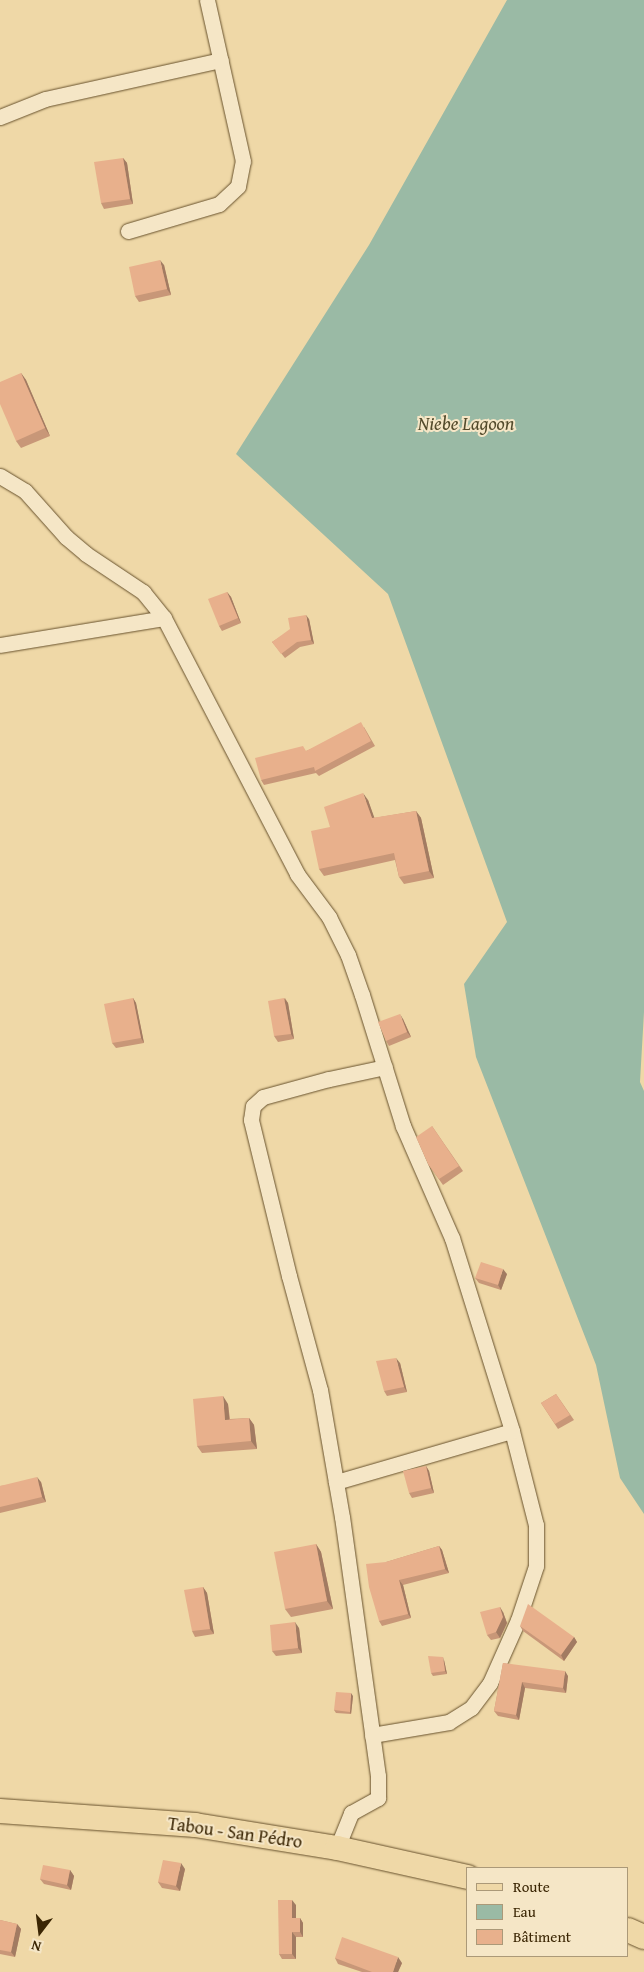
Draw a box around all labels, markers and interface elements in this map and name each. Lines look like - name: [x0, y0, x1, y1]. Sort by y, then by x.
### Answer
- water label: Niebe Lagoon: [418, 413, 514, 435]
- street label: Tabou - San Pédro: [166, 1813, 304, 1853]
- legend: [467, 1867, 629, 1957]
- text: Route: [513, 1876, 550, 1897]
- text: Eau: [513, 1901, 536, 1922]
- north arrow: [15, 1907, 65, 1957]
- text: Bâtiment: [513, 1926, 571, 1947]
- text: N: [29, 1936, 43, 1957]

